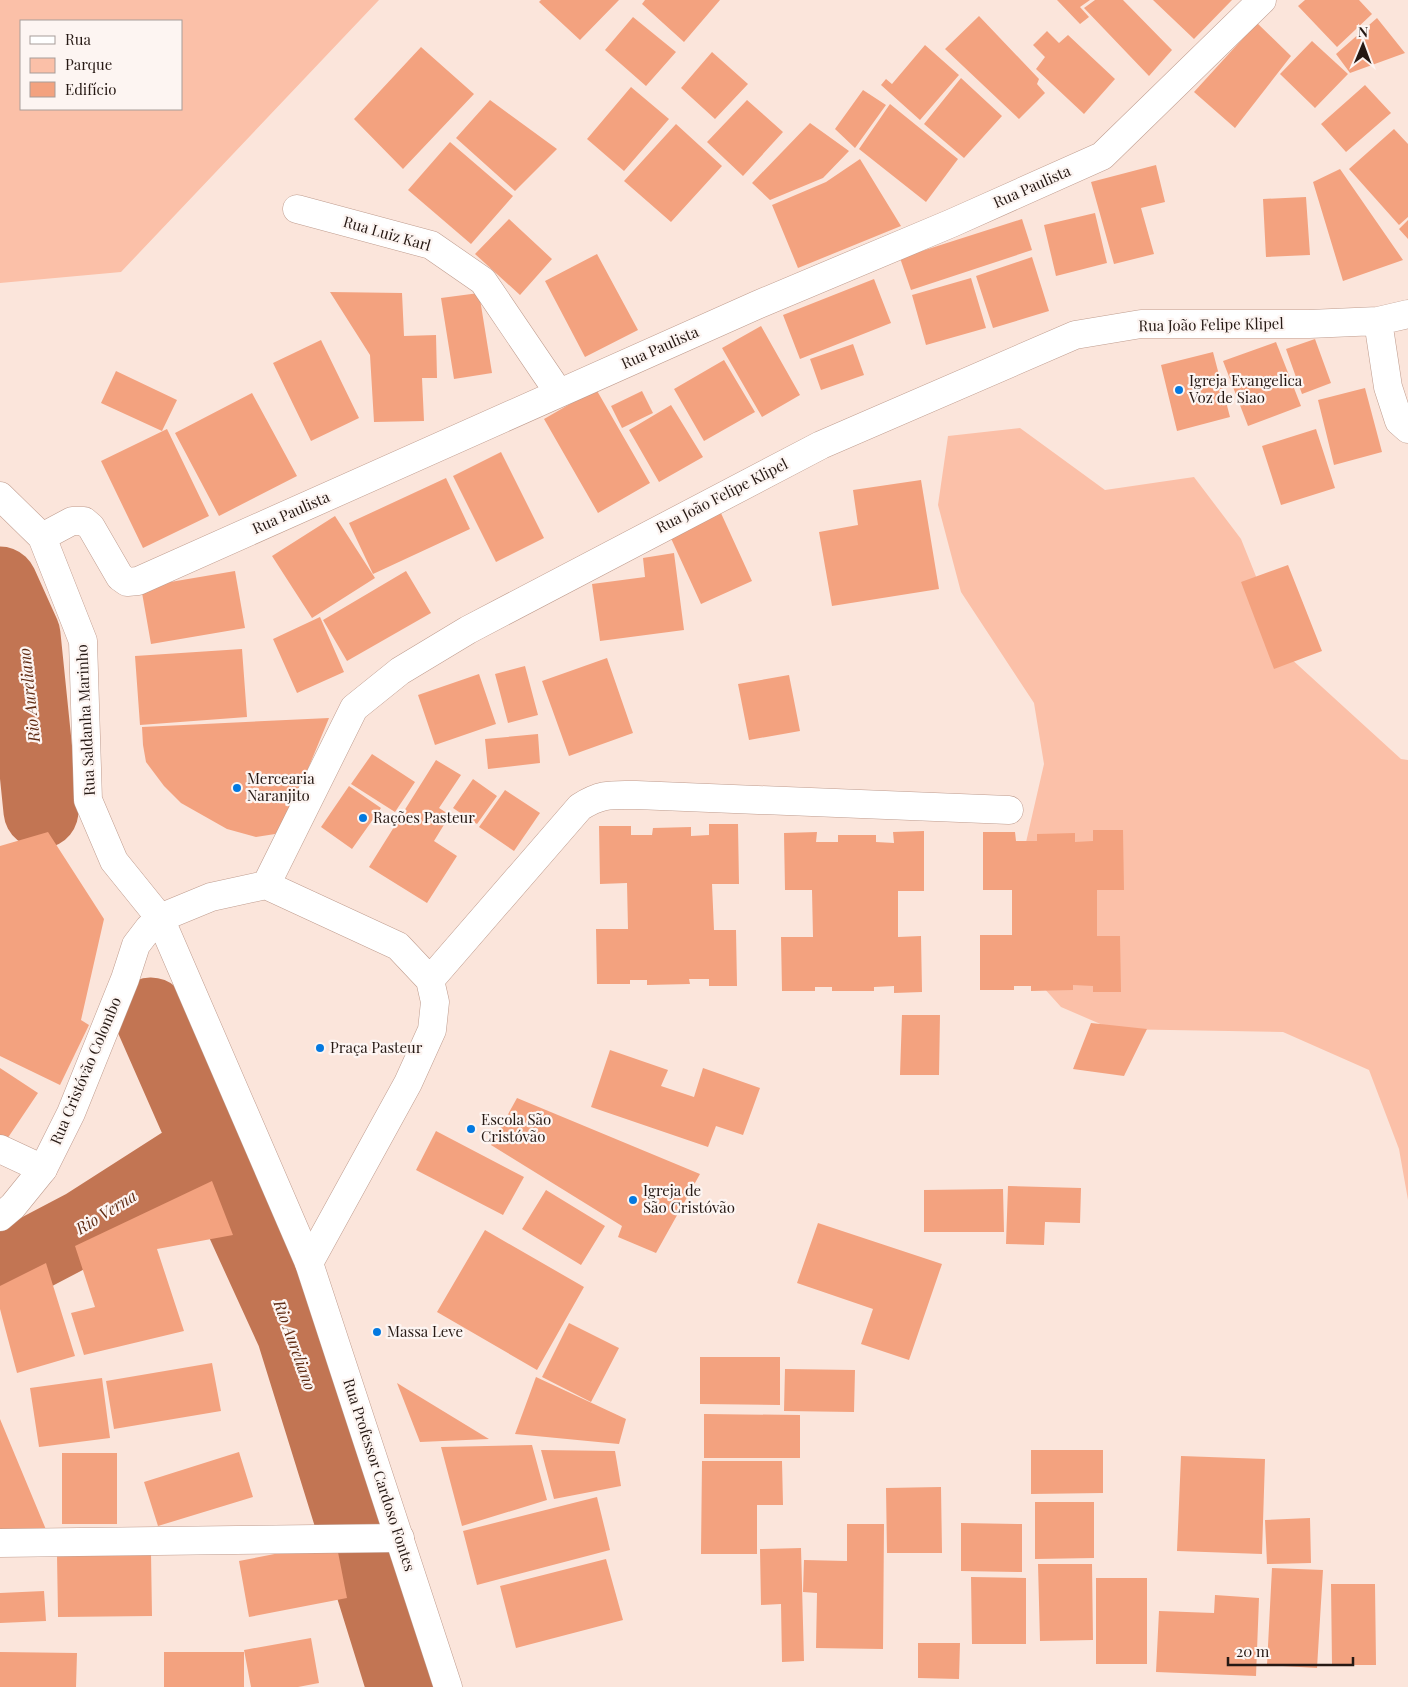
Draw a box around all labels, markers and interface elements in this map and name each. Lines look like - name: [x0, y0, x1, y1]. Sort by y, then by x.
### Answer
- legend: [20, 20, 182, 110]
- north arrow: [1338, 20, 1388, 70]
- text: N: [1358, 22, 1368, 41]
- text: Rua: [65, 29, 91, 49]
- text: Parque: [65, 54, 112, 74]
- text: Edifício: [65, 79, 117, 99]
- street label: Rua Paulista: [990, 160, 1074, 212]
- street label: Rua Luiz Karl: [341, 211, 433, 255]
- street label: Rua João Felipe Klipel: [1138, 313, 1284, 335]
- street label: Rua Paulista: [618, 321, 702, 373]
- place label: Igreja Evangelica Voz de Siao: [1188, 370, 1303, 407]
- marker: Igreja Evangelica Voz de Siao: [1173, 384, 1185, 396]
- street label: Rua João Felipe Klipel: [652, 453, 791, 537]
- street label: Rua Paulista: [249, 486, 333, 538]
- street label: Rua Saldanha Marinho: [71, 644, 99, 796]
- water label: Rio Aureliano: [13, 647, 44, 744]
- place label: Mercearia Naranjito: [247, 768, 315, 805]
- marker: Mercearia Naranjito: [231, 782, 243, 794]
- place label: Rações Pasteur: [373, 807, 475, 827]
- marker: Rações Pasteur: [357, 812, 369, 824]
- street label: Rua Cristóvão Colombo: [45, 994, 125, 1147]
- place label: Praça Pasteur: [330, 1037, 423, 1057]
- marker: Praça Pasteur: [314, 1042, 326, 1054]
- place label: Escola São Cristóvão: [481, 1109, 551, 1146]
- marker: Escola São Cristóvão: [465, 1123, 477, 1135]
- place label: Igreja de São Cristóvão: [643, 1180, 735, 1217]
- water label: Rio Verna: [71, 1185, 140, 1239]
- marker: Igreja de São Cristóvão: [627, 1194, 639, 1206]
- water label: Rio Aureliano: [269, 1296, 322, 1393]
- place label: Massa Leve: [387, 1321, 463, 1341]
- marker: Massa Leve: [371, 1326, 383, 1338]
- street label: Rua Professor Cardoso Fontes: [339, 1376, 421, 1574]
- scale bar: [1228, 1634, 1353, 1666]
- text: 20 m: [1236, 1641, 1270, 1661]

